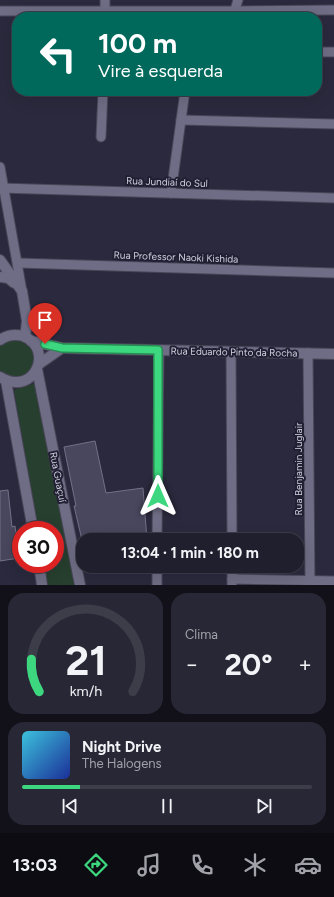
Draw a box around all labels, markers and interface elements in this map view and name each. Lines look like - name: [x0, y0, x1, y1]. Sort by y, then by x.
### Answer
- text: 100 m: [98, 26, 177, 60]
- icon: left: [32, 28, 84, 80]
- text: Vire à esquerda: [98, 60, 223, 82]
- street label: Rua Jundiaí do Sul: [126, 174, 208, 190]
- street label: Rua Professor Naoki Kishida: [113, 248, 239, 266]
- pin: [28, 303, 62, 344]
- icon: arrive: [34, 309, 56, 331]
- street label: Rua Eduardo Pinto da Rocha: [171, 344, 297, 360]
- street label: Rua Benjamin Juglair: [292, 422, 305, 515]
- street label: Rua Guaçuí: [47, 451, 69, 504]
- position arrow: [137, 475, 179, 517]
- speed limit sign: 30: [12, 521, 64, 573]
- text: 13:04 · 1 min · 180 m: [121, 544, 259, 562]
- text: Clima: [185, 627, 218, 642]
- text: 21: [65, 634, 106, 684]
- text: 20°: [224, 646, 273, 683]
- text: −: [185, 651, 199, 678]
- text: +: [298, 651, 312, 678]
- text: km/h: [69, 681, 102, 699]
- text: Night Drive: [82, 738, 161, 756]
- text: The Halogens: [82, 756, 162, 771]
- icon: previous: [59, 795, 81, 817]
- icon: pause: [156, 795, 178, 817]
- icon: next: [253, 795, 275, 817]
- icon: directions: [82, 851, 110, 879]
- icon: music: [135, 851, 163, 879]
- icon: phone: [188, 851, 216, 879]
- icon: climate: [241, 851, 269, 879]
- icon: car: [294, 851, 322, 879]
- text: 13:03: [12, 854, 57, 876]

